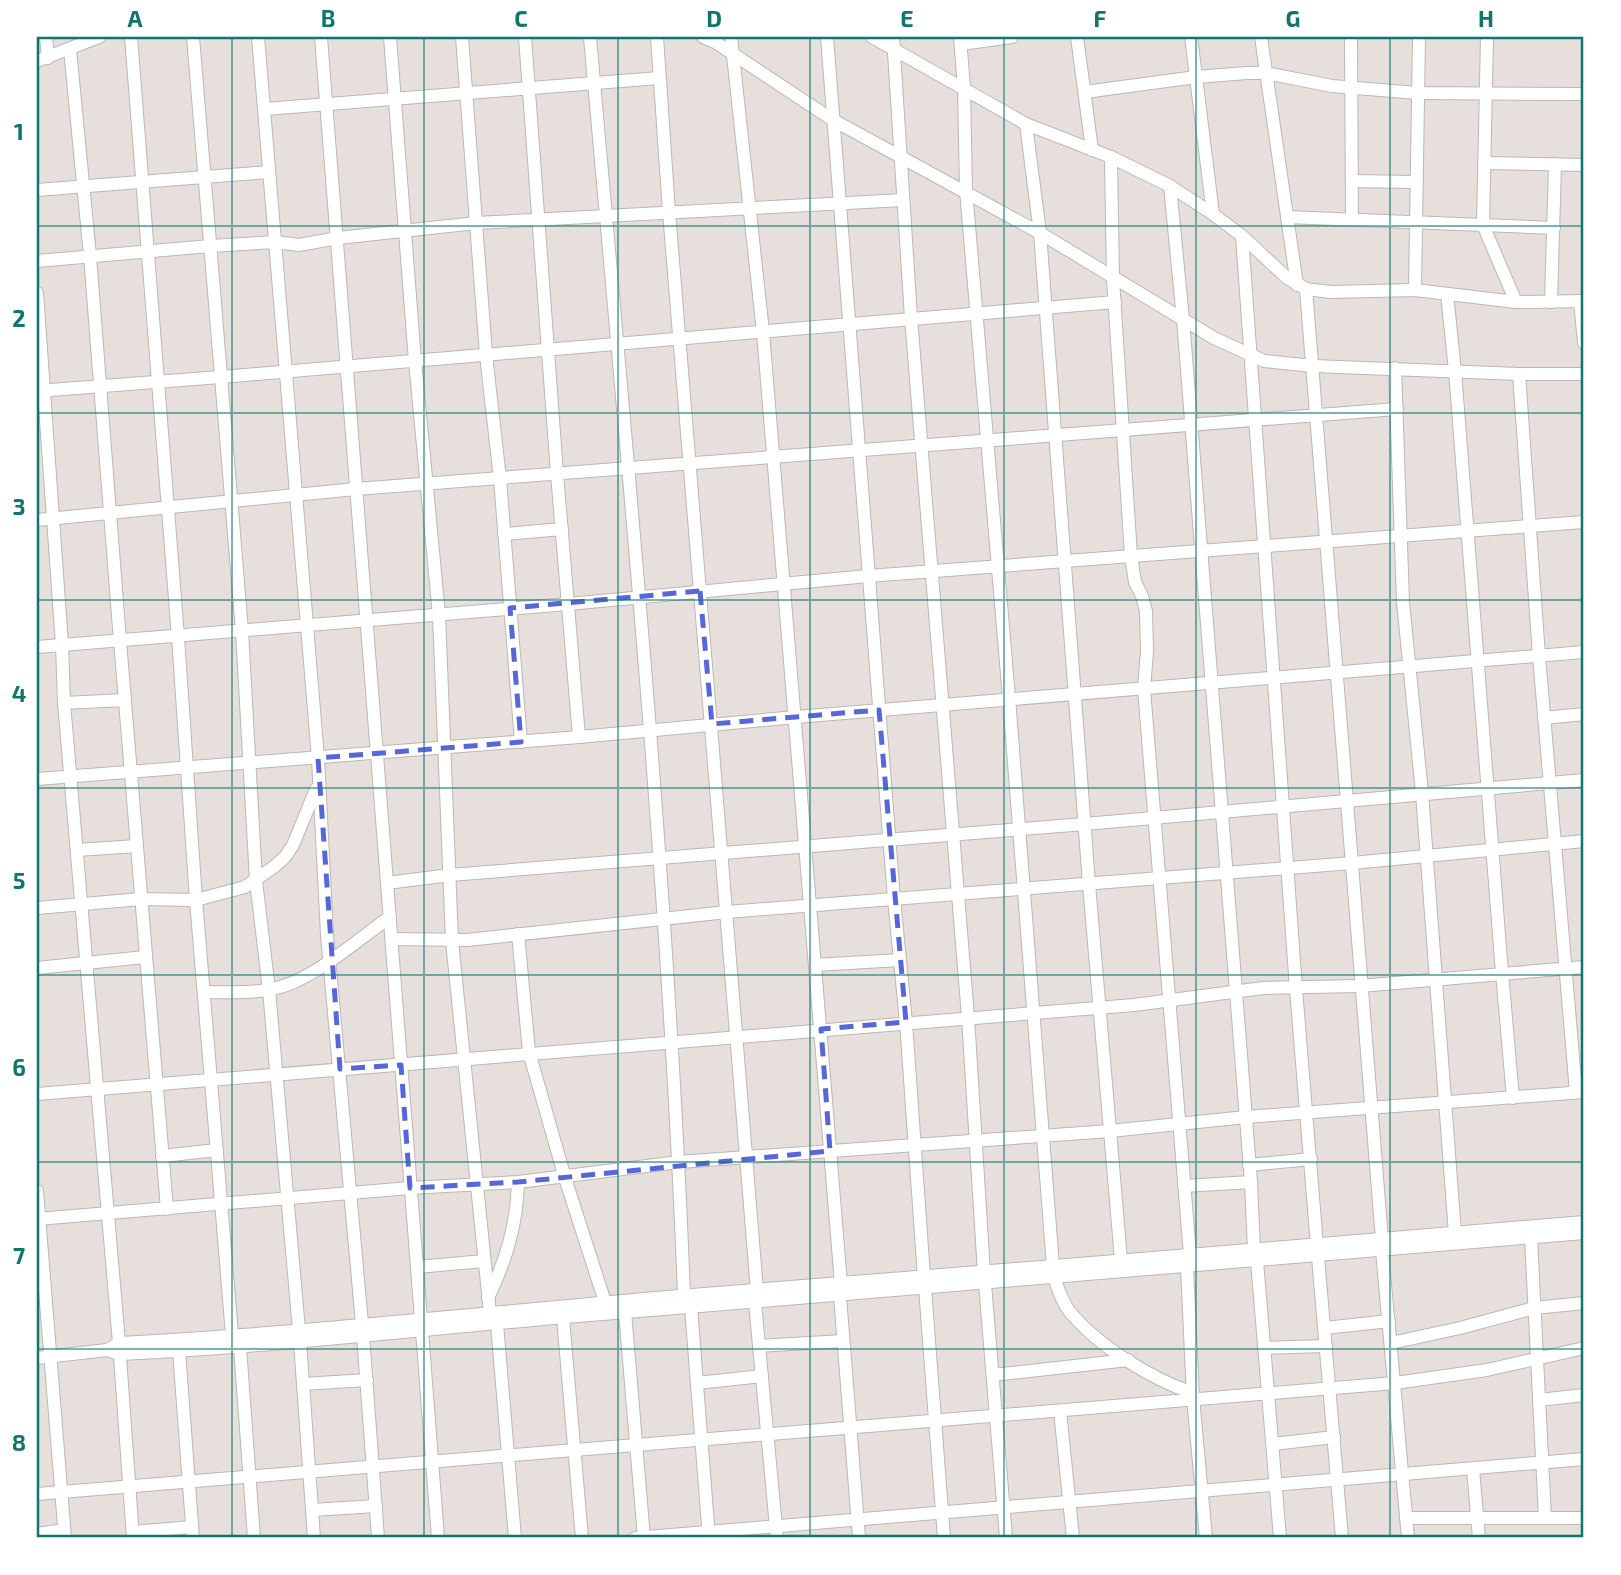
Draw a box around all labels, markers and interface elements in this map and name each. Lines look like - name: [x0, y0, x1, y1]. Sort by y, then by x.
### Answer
- text: A: [127, 4, 143, 32]
- text: B: [321, 4, 335, 32]
- text: C: [514, 4, 528, 32]
- text: D: [706, 4, 722, 32]
- text: E: [900, 4, 914, 32]
- text: F: [1094, 4, 1107, 32]
- text: G: [1286, 4, 1300, 32]
- text: H: [1478, 4, 1494, 32]
- text: 1: [14, 117, 24, 145]
- text: 2: [12, 304, 26, 332]
- text: 3: [12, 492, 26, 520]
- text: 4: [12, 679, 26, 707]
- text: 5: [13, 866, 25, 894]
- text: 6: [12, 1053, 26, 1081]
- text: 7: [13, 1241, 25, 1269]
- text: 8: [12, 1428, 26, 1456]

